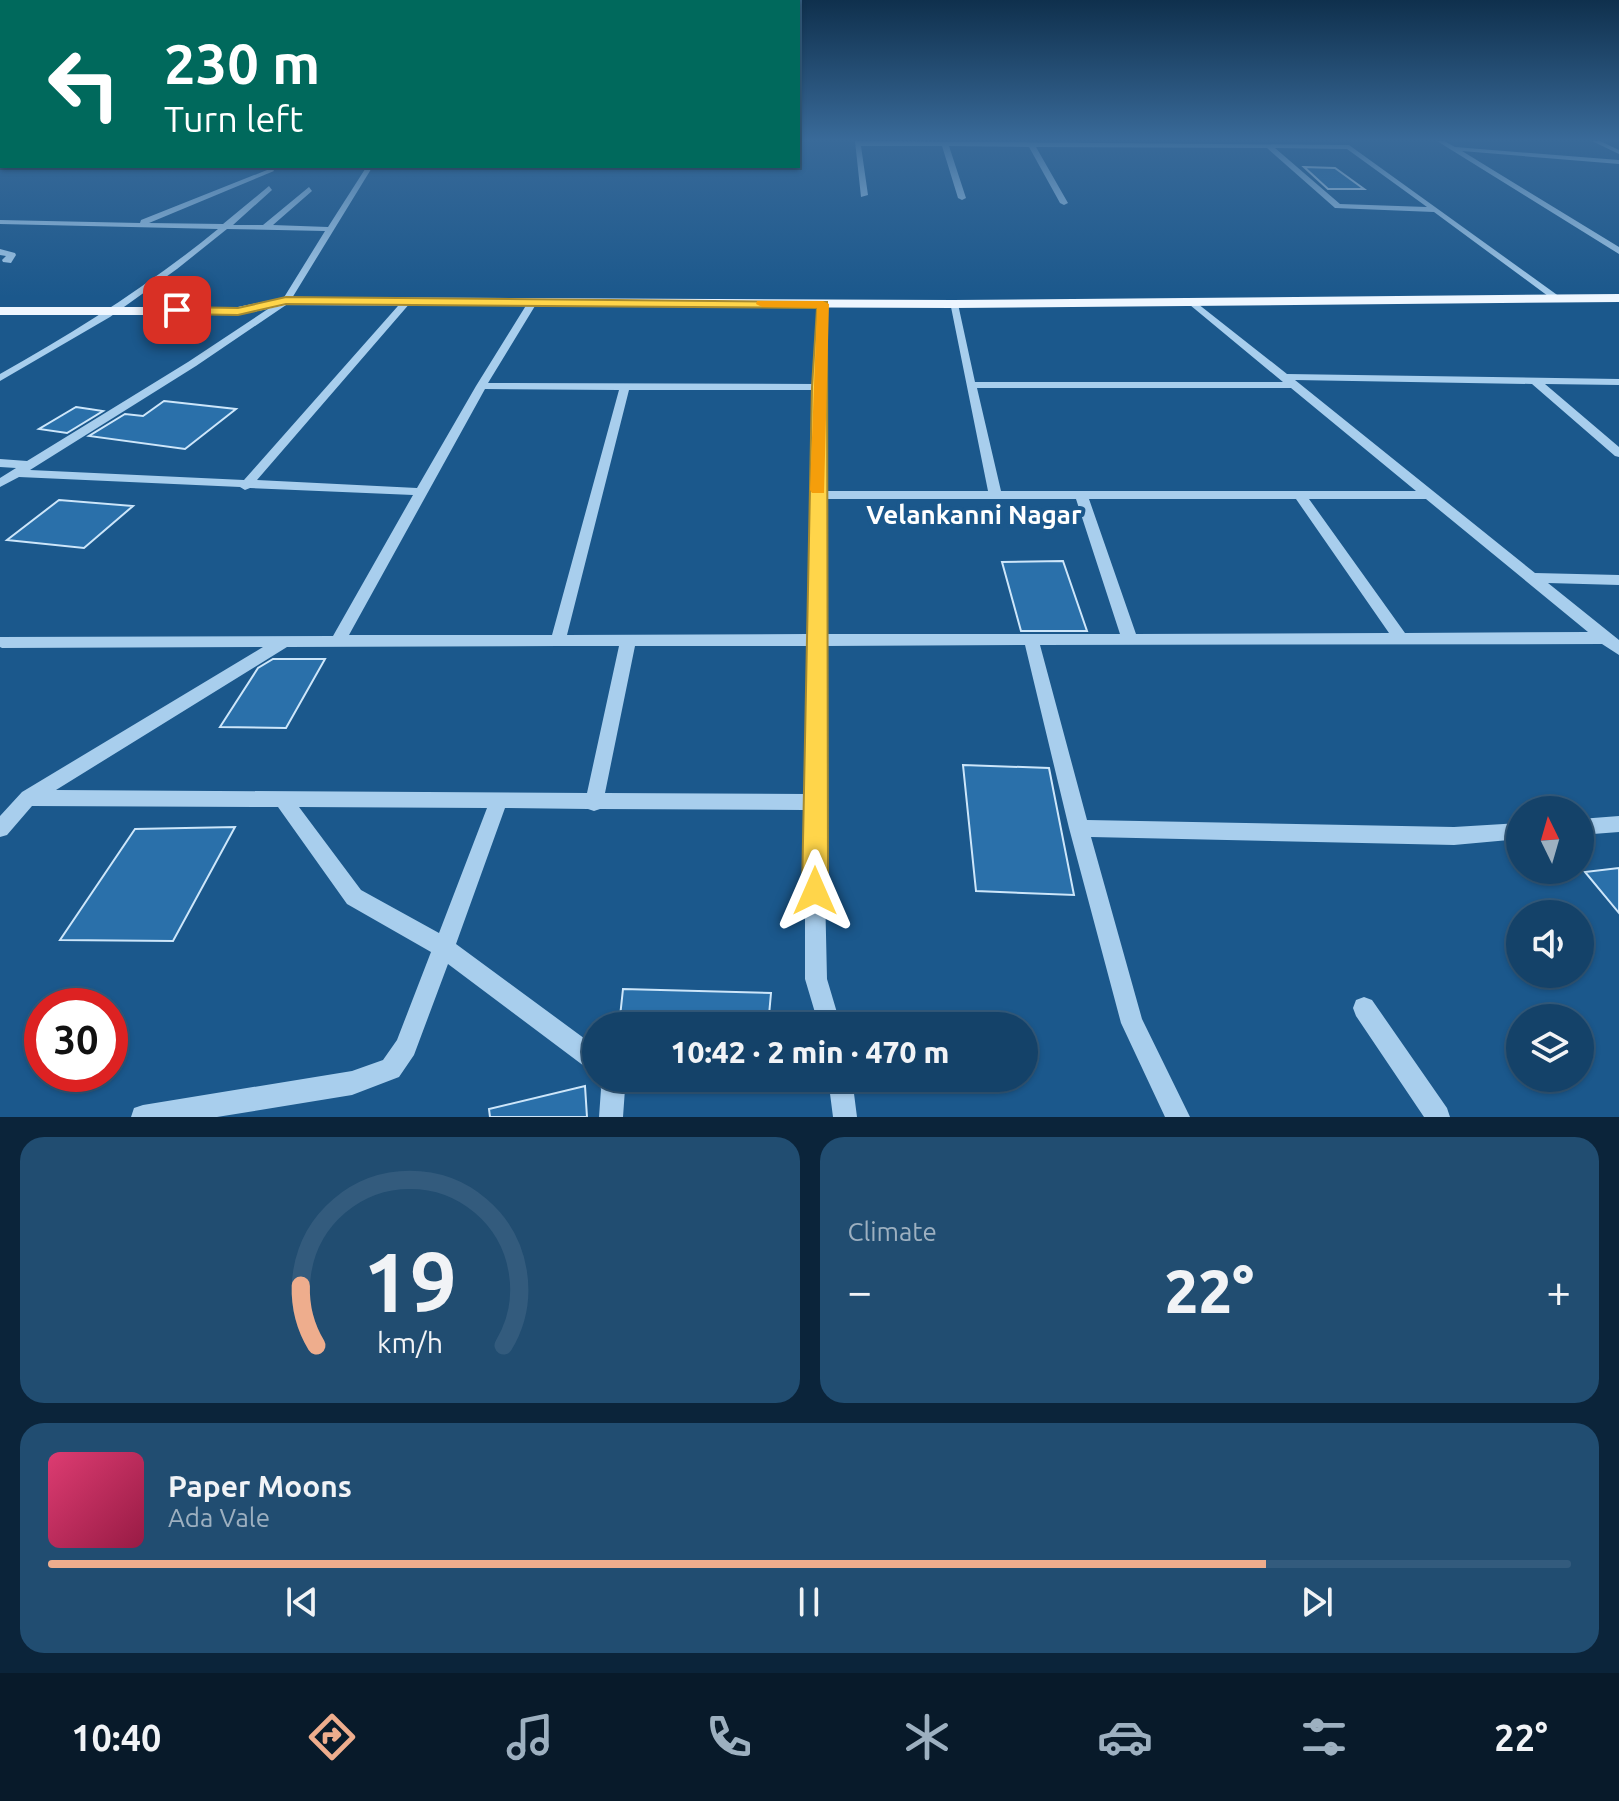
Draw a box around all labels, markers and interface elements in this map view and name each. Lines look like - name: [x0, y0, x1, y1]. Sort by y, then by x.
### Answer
- icon: left: [32, 32, 136, 136]
- text: 230 m: [164, 32, 320, 95]
- text: Turn left: [164, 98, 303, 139]
- pin: [143, 276, 211, 344]
- icon: arrive: [155, 288, 199, 332]
- district label: Velankanni Nagar: [866, 500, 1082, 529]
- north arrow: [1506, 796, 1594, 884]
- map controls: [1506, 796, 1594, 1092]
- position arrow: [773, 849, 857, 933]
- button: sound: [1506, 900, 1594, 988]
- speed limit sign: 30: [24, 988, 128, 1092]
- button: layers: [1506, 1004, 1594, 1092]
- text: 10:42 · 2 min · 470 m: [671, 1035, 949, 1069]
- text: Climate: [848, 1217, 937, 1246]
- text: 19: [363, 1234, 457, 1328]
- text: 22°: [1165, 1257, 1254, 1324]
- text: −: [848, 1266, 872, 1315]
- text: +: [1546, 1266, 1571, 1315]
- text: km/h: [377, 1326, 443, 1358]
- text: Paper Moons: [168, 1469, 352, 1503]
- text: Ada Vale: [168, 1503, 270, 1532]
- icon: previous: [280, 1580, 324, 1624]
- icon: pause: [787, 1580, 831, 1624]
- icon: next: [1295, 1580, 1339, 1624]
- icon: directions: [304, 1709, 360, 1765]
- icon: music: [502, 1709, 558, 1765]
- icon: phone: [701, 1709, 757, 1765]
- icon: climate: [899, 1709, 955, 1765]
- icon: car: [1097, 1709, 1153, 1765]
- icon: filters: [1296, 1709, 1352, 1765]
- text: 10:40: [71, 1717, 161, 1758]
- text: 22°: [1494, 1717, 1548, 1758]

